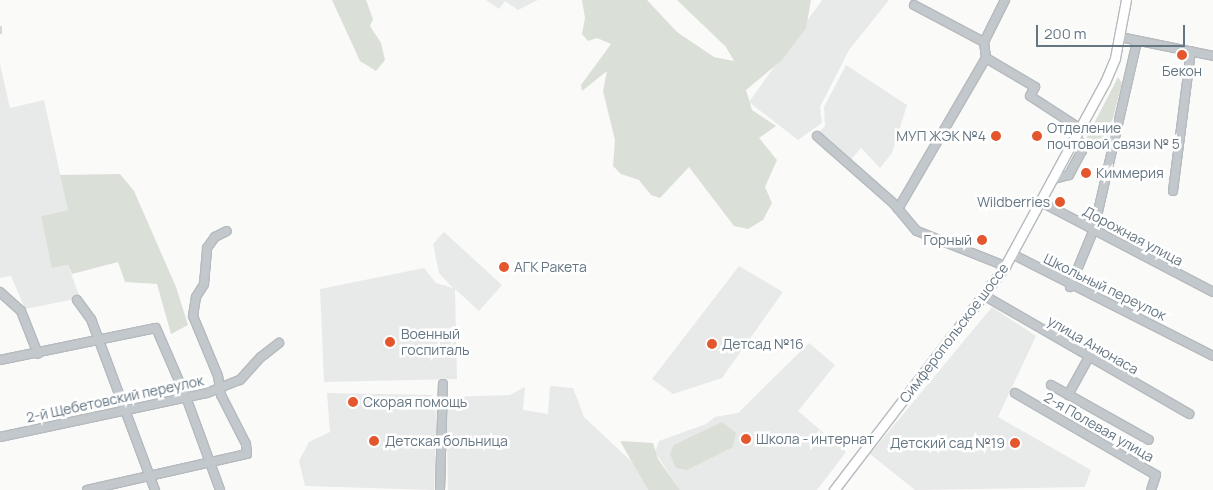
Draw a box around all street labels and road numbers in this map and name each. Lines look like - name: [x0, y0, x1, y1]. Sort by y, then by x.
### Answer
- street label: Дорожная улица: [1080, 203, 1186, 269]
- street label: Школьный переулок: [1041, 250, 1169, 324]
- street label: Симферопольское шоссе: [896, 260, 1012, 406]
- street label: улица Анюнаса: [1045, 312, 1141, 378]
- street label: 2-й Щебетовский переулок: [25, 372, 205, 426]
- street label: 2-я Полевая улица: [1041, 389, 1157, 465]

